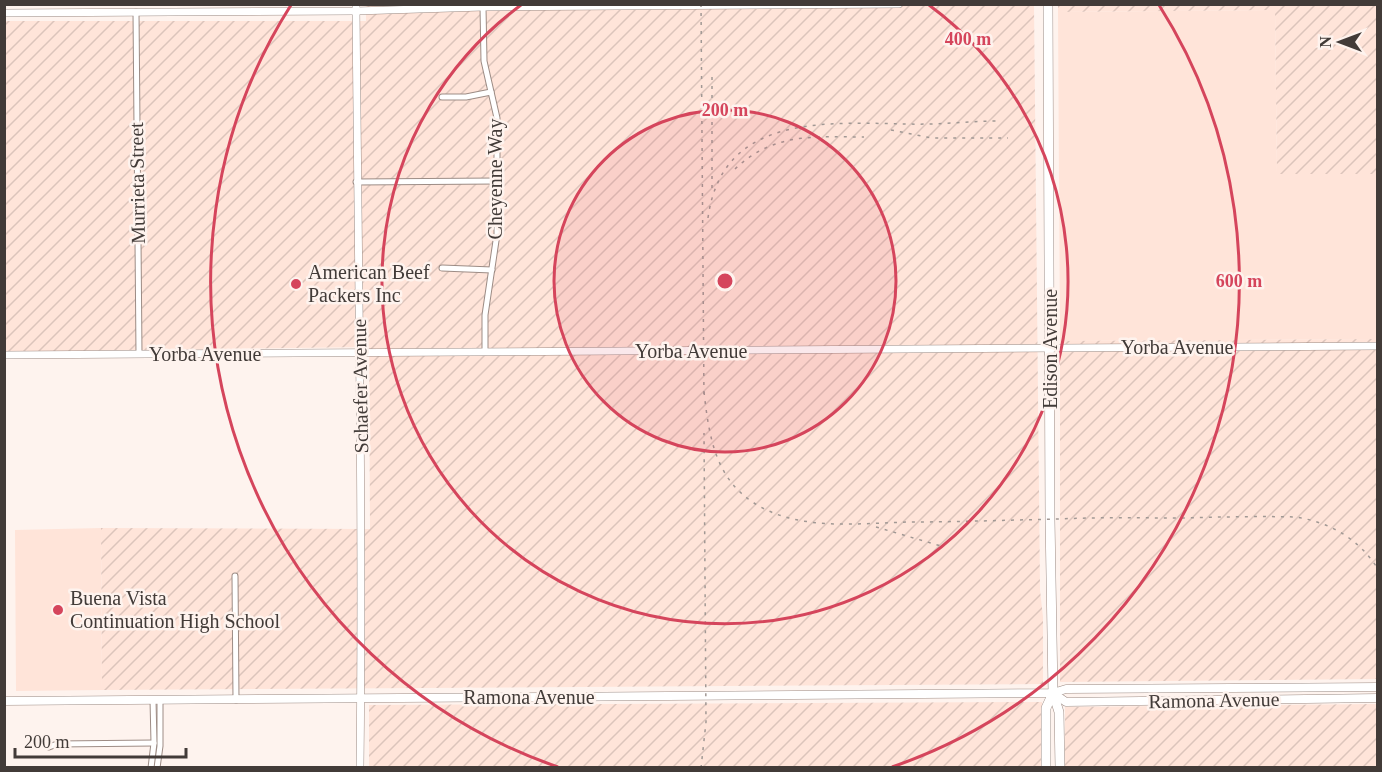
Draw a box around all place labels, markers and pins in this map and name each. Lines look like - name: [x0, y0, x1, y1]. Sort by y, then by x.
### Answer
- place label: American Beef Packers Inc: [308, 261, 430, 306]
- centre of rings: [715, 271, 735, 291]
- marker: American Beef Packers Inc: [289, 277, 303, 291]
- place label: Buena Vista Continuation High School: [70, 587, 280, 633]
- marker: Buena Vista Continuation High School: [51, 603, 65, 617]

